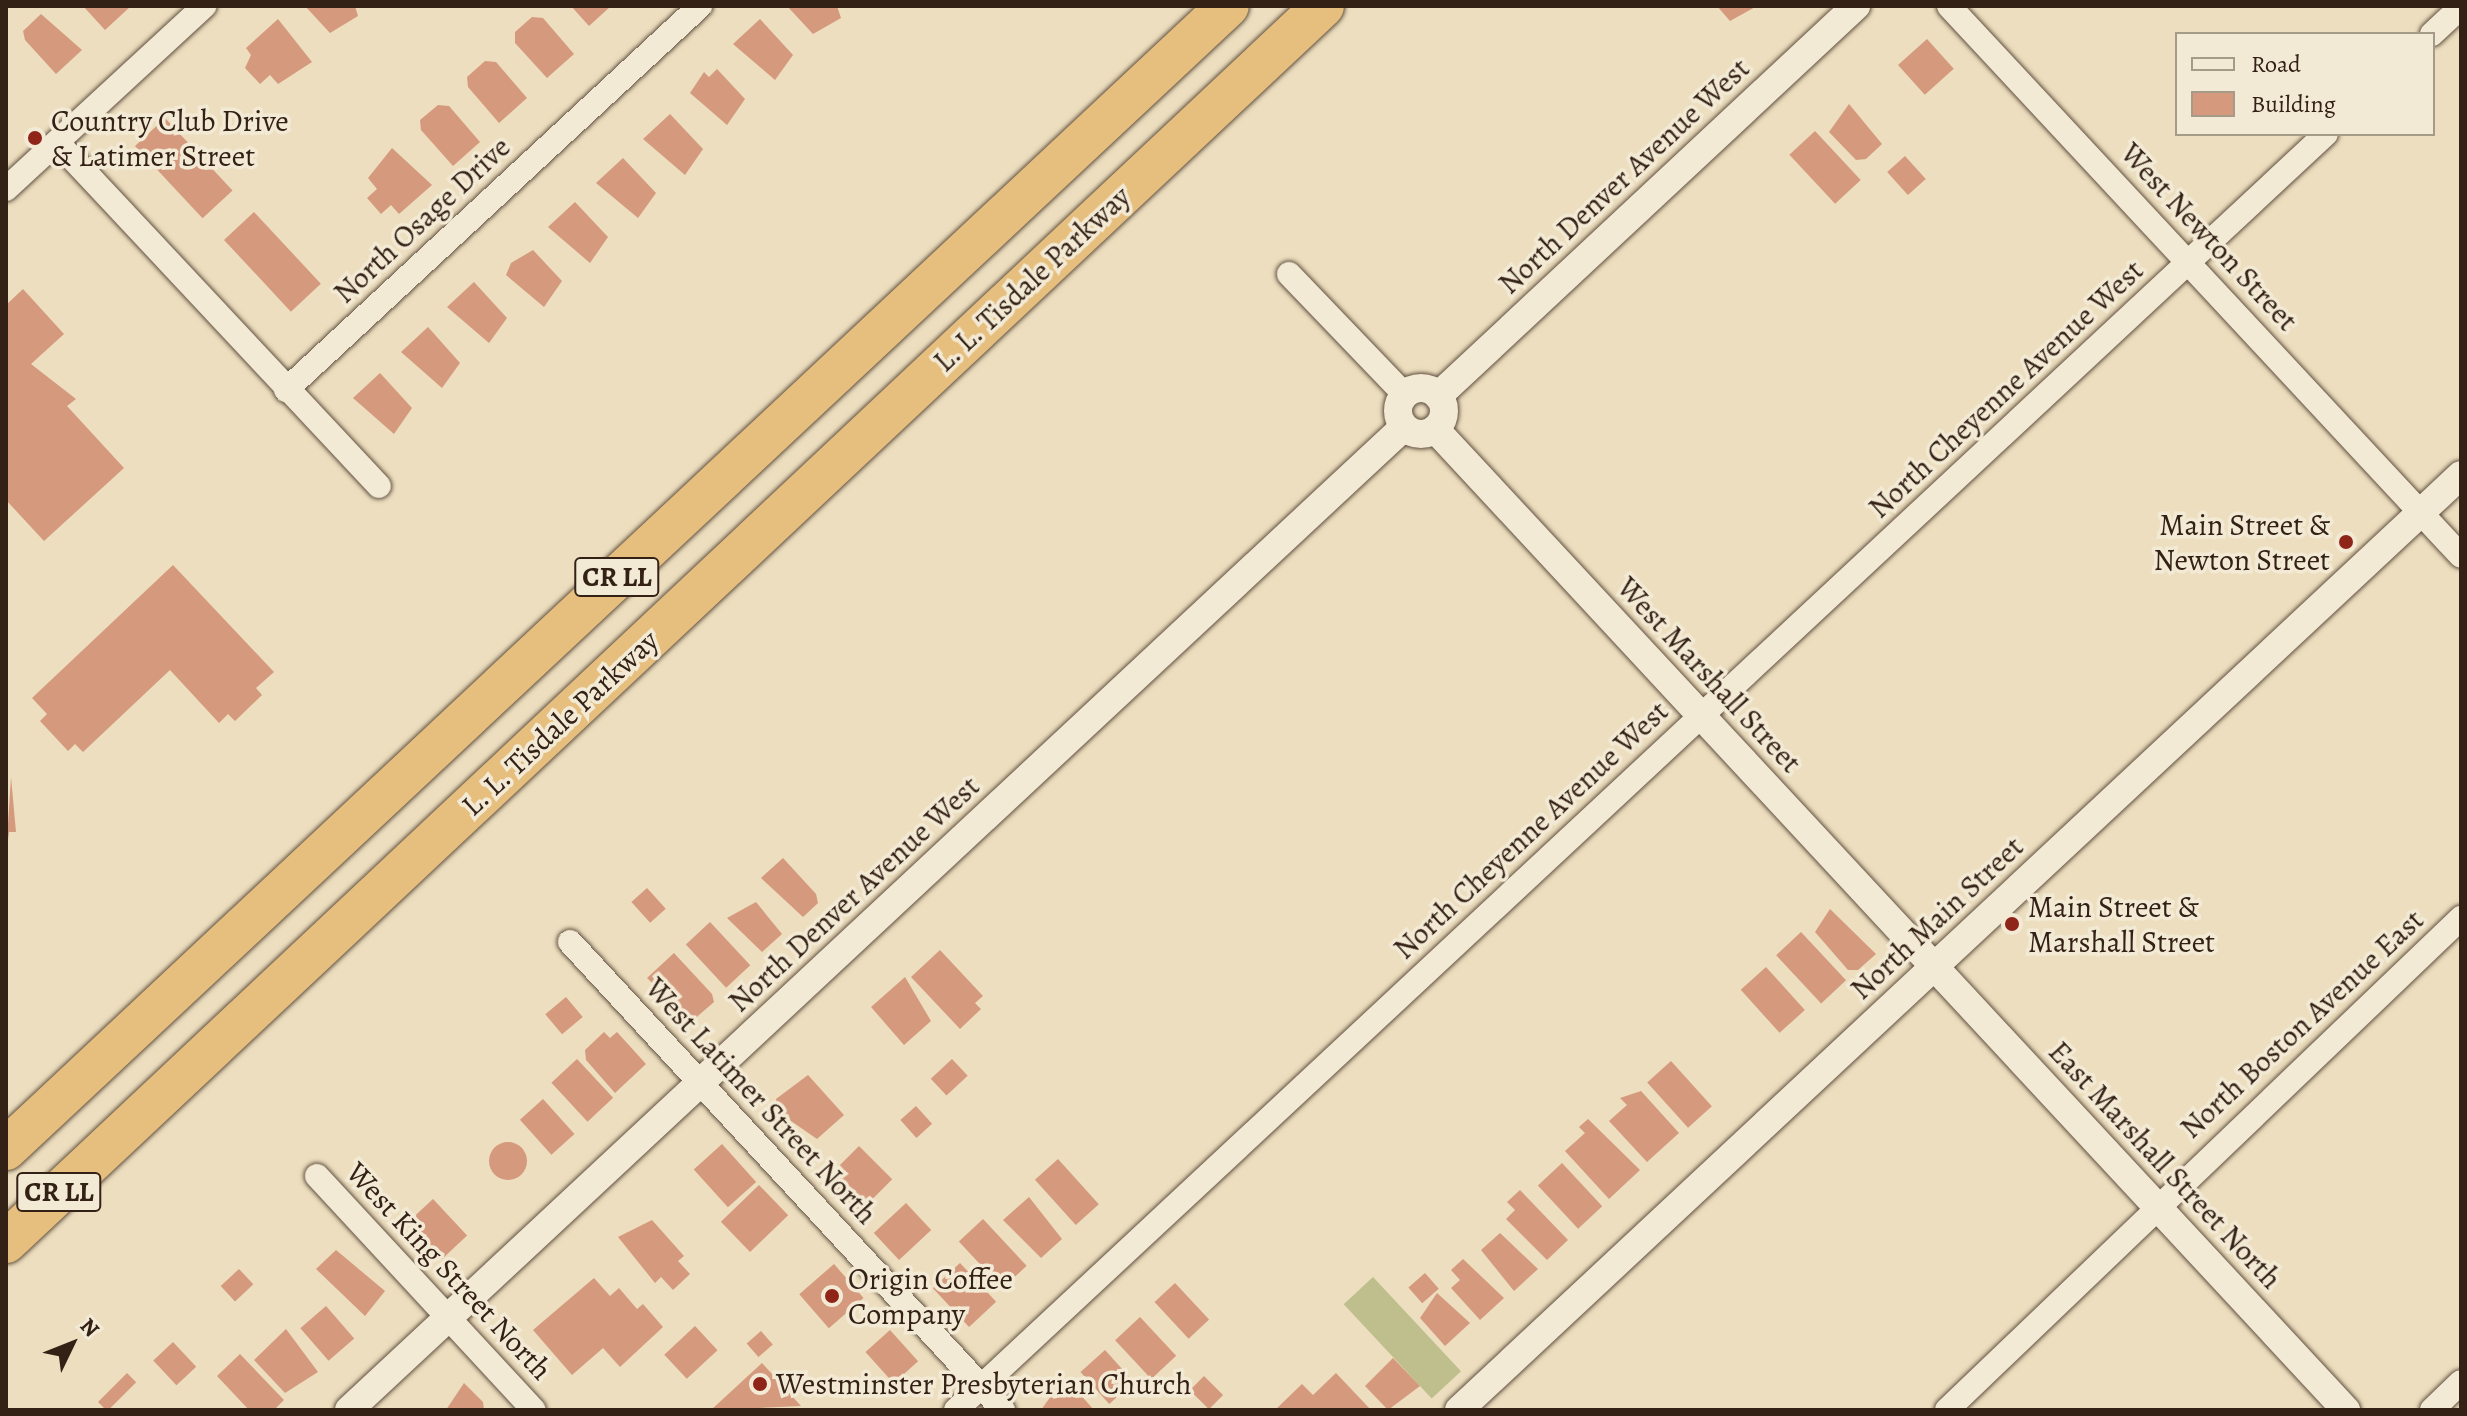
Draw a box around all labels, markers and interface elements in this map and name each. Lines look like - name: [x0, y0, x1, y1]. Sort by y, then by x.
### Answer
- legend: [2175, 32, 2435, 136]
- text: Road: [2251, 48, 2301, 80]
- street label: North Denver Avenue West: [1491, 50, 1757, 302]
- text: Building: [2251, 88, 2336, 120]
- place label: Country Club Drive & Latimer Street: [51, 103, 289, 174]
- marker: Country Club Drive & Latimer Street: [26, 129, 44, 147]
- street label: North Osage Drive: [326, 129, 518, 311]
- street label: West Newton Street: [2113, 136, 2305, 338]
- street label: L. L. Tisdale Parkway: [926, 178, 1138, 380]
- street label: North Cheyenne Avenue West: [1861, 252, 2151, 526]
- place label: Main Street & Newton Street: [2153, 507, 2330, 578]
- marker: Main Street & Newton Street: [2337, 533, 2355, 551]
- road number: CR LL: [573, 553, 661, 601]
- street label: West Marshall Street: [1609, 570, 1809, 780]
- street label: L. L. Tisdale Parkway: [454, 622, 666, 824]
- street label: North Cheyenne Avenue West: [1386, 693, 1676, 967]
- street label: North Denver Avenue West: [721, 768, 987, 1020]
- street label: North Main Street: [1843, 829, 2031, 1007]
- place label: Main Street & Marshall Street: [2028, 889, 2215, 960]
- street label: North Boston Avenue East: [2173, 902, 2431, 1146]
- marker: Main Street & Marshall Street: [2003, 915, 2021, 933]
- street label: West Latimer Street North: [638, 970, 884, 1232]
- street label: East Marshall Street North: [2041, 1034, 2289, 1296]
- street label: West King Street North: [339, 1155, 559, 1387]
- road number: CR LL: [15, 1168, 103, 1216]
- place label: Origin Coffee Company: [848, 1261, 1013, 1332]
- marker: Origin Coffee Company: [823, 1287, 841, 1305]
- north arrow: [32, 1304, 112, 1384]
- text: N: [73, 1312, 106, 1344]
- place label: Westminster Presbyterian Church: [776, 1366, 1191, 1402]
- marker: Westminster Presbyterian Church: [751, 1375, 769, 1393]

